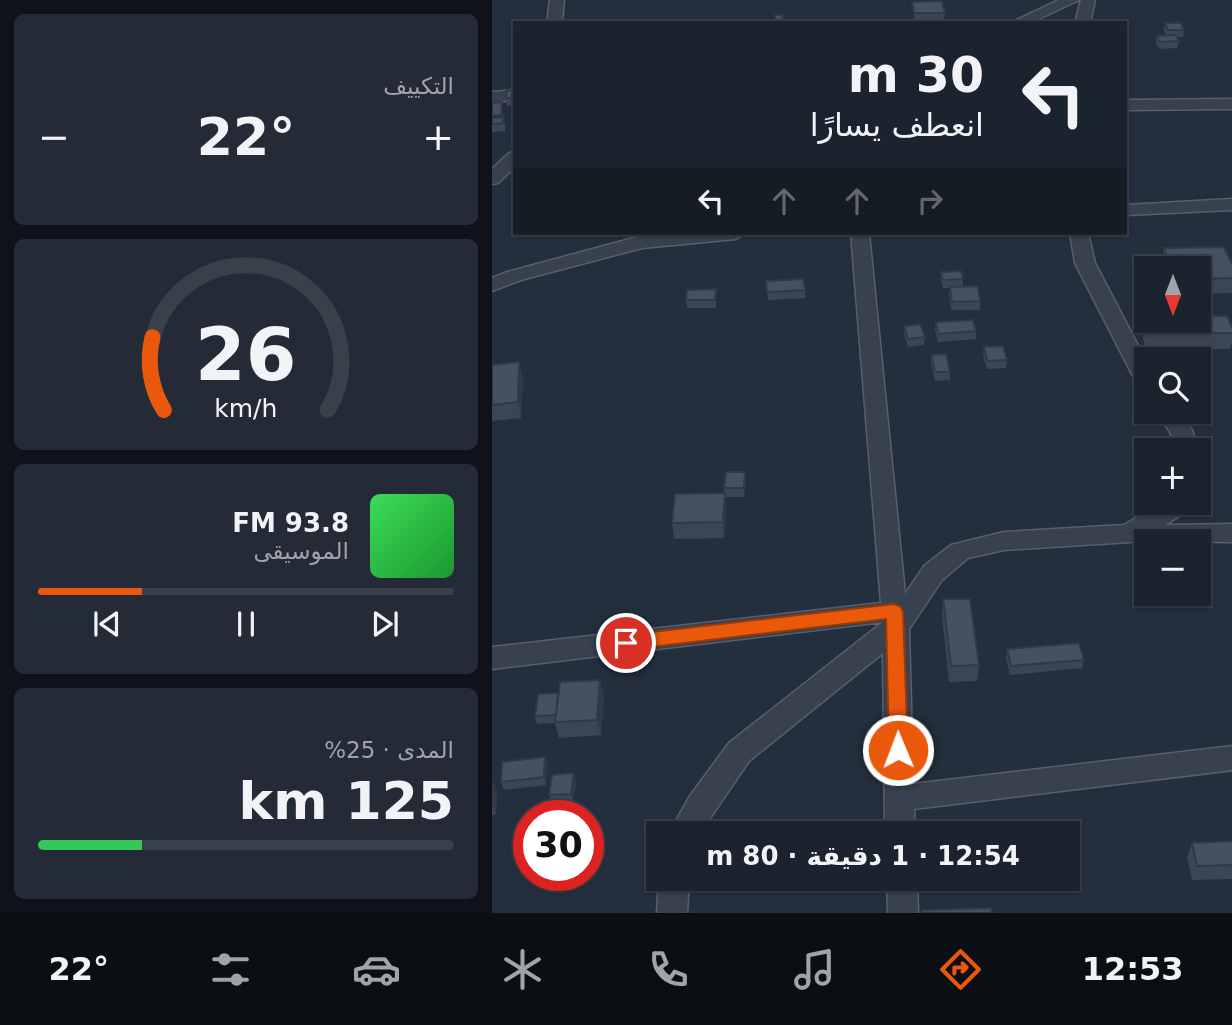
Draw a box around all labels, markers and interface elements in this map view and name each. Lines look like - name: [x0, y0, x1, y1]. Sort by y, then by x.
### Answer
- text: 30 m: [848, 47, 984, 104]
- icon: left: [1008, 49, 1099, 140]
- text: التكييف: [383, 73, 454, 99]
- text: انعطف يسارًا: [810, 106, 984, 144]
- text: 22°: [197, 107, 295, 167]
- text: −: [38, 115, 70, 159]
- text: +: [422, 115, 454, 159]
- icon: left: [692, 182, 730, 220]
- icon: ahead: [765, 182, 803, 220]
- icon: ahead: [838, 182, 876, 220]
- icon: right: [911, 182, 949, 220]
- north arrow: [1134, 256, 1211, 332]
- map controls: [1134, 256, 1211, 606]
- text: 26: [195, 313, 297, 398]
- button: search: [1134, 347, 1211, 424]
- text: km/h: [214, 394, 278, 423]
- button: +: [1134, 438, 1211, 515]
- text: 93.8 FM: [232, 508, 349, 538]
- button: −: [1134, 529, 1211, 606]
- text: الموسيقى: [253, 538, 349, 564]
- icon: previous: [88, 605, 126, 643]
- icon: pause: [227, 605, 265, 643]
- icon: next: [366, 605, 404, 643]
- pin: [596, 613, 656, 673]
- icon: arrive: [607, 624, 645, 662]
- position arrow: [861, 713, 935, 787]
- text: المدى · 25%: [324, 737, 454, 763]
- text: 125 km: [239, 771, 454, 831]
- speed limit sign: 30: [513, 800, 604, 891]
- text: 12:54 · 1 دقيقة · 80 m: [706, 841, 1020, 871]
- icon: filters: [206, 945, 255, 994]
- icon: car: [352, 945, 401, 994]
- icon: climate: [498, 945, 547, 994]
- icon: phone: [644, 945, 693, 994]
- icon: music: [790, 945, 839, 994]
- icon: directions: [936, 945, 985, 994]
- text: 22°: [49, 950, 109, 988]
- text: 12:53: [1082, 950, 1184, 988]

